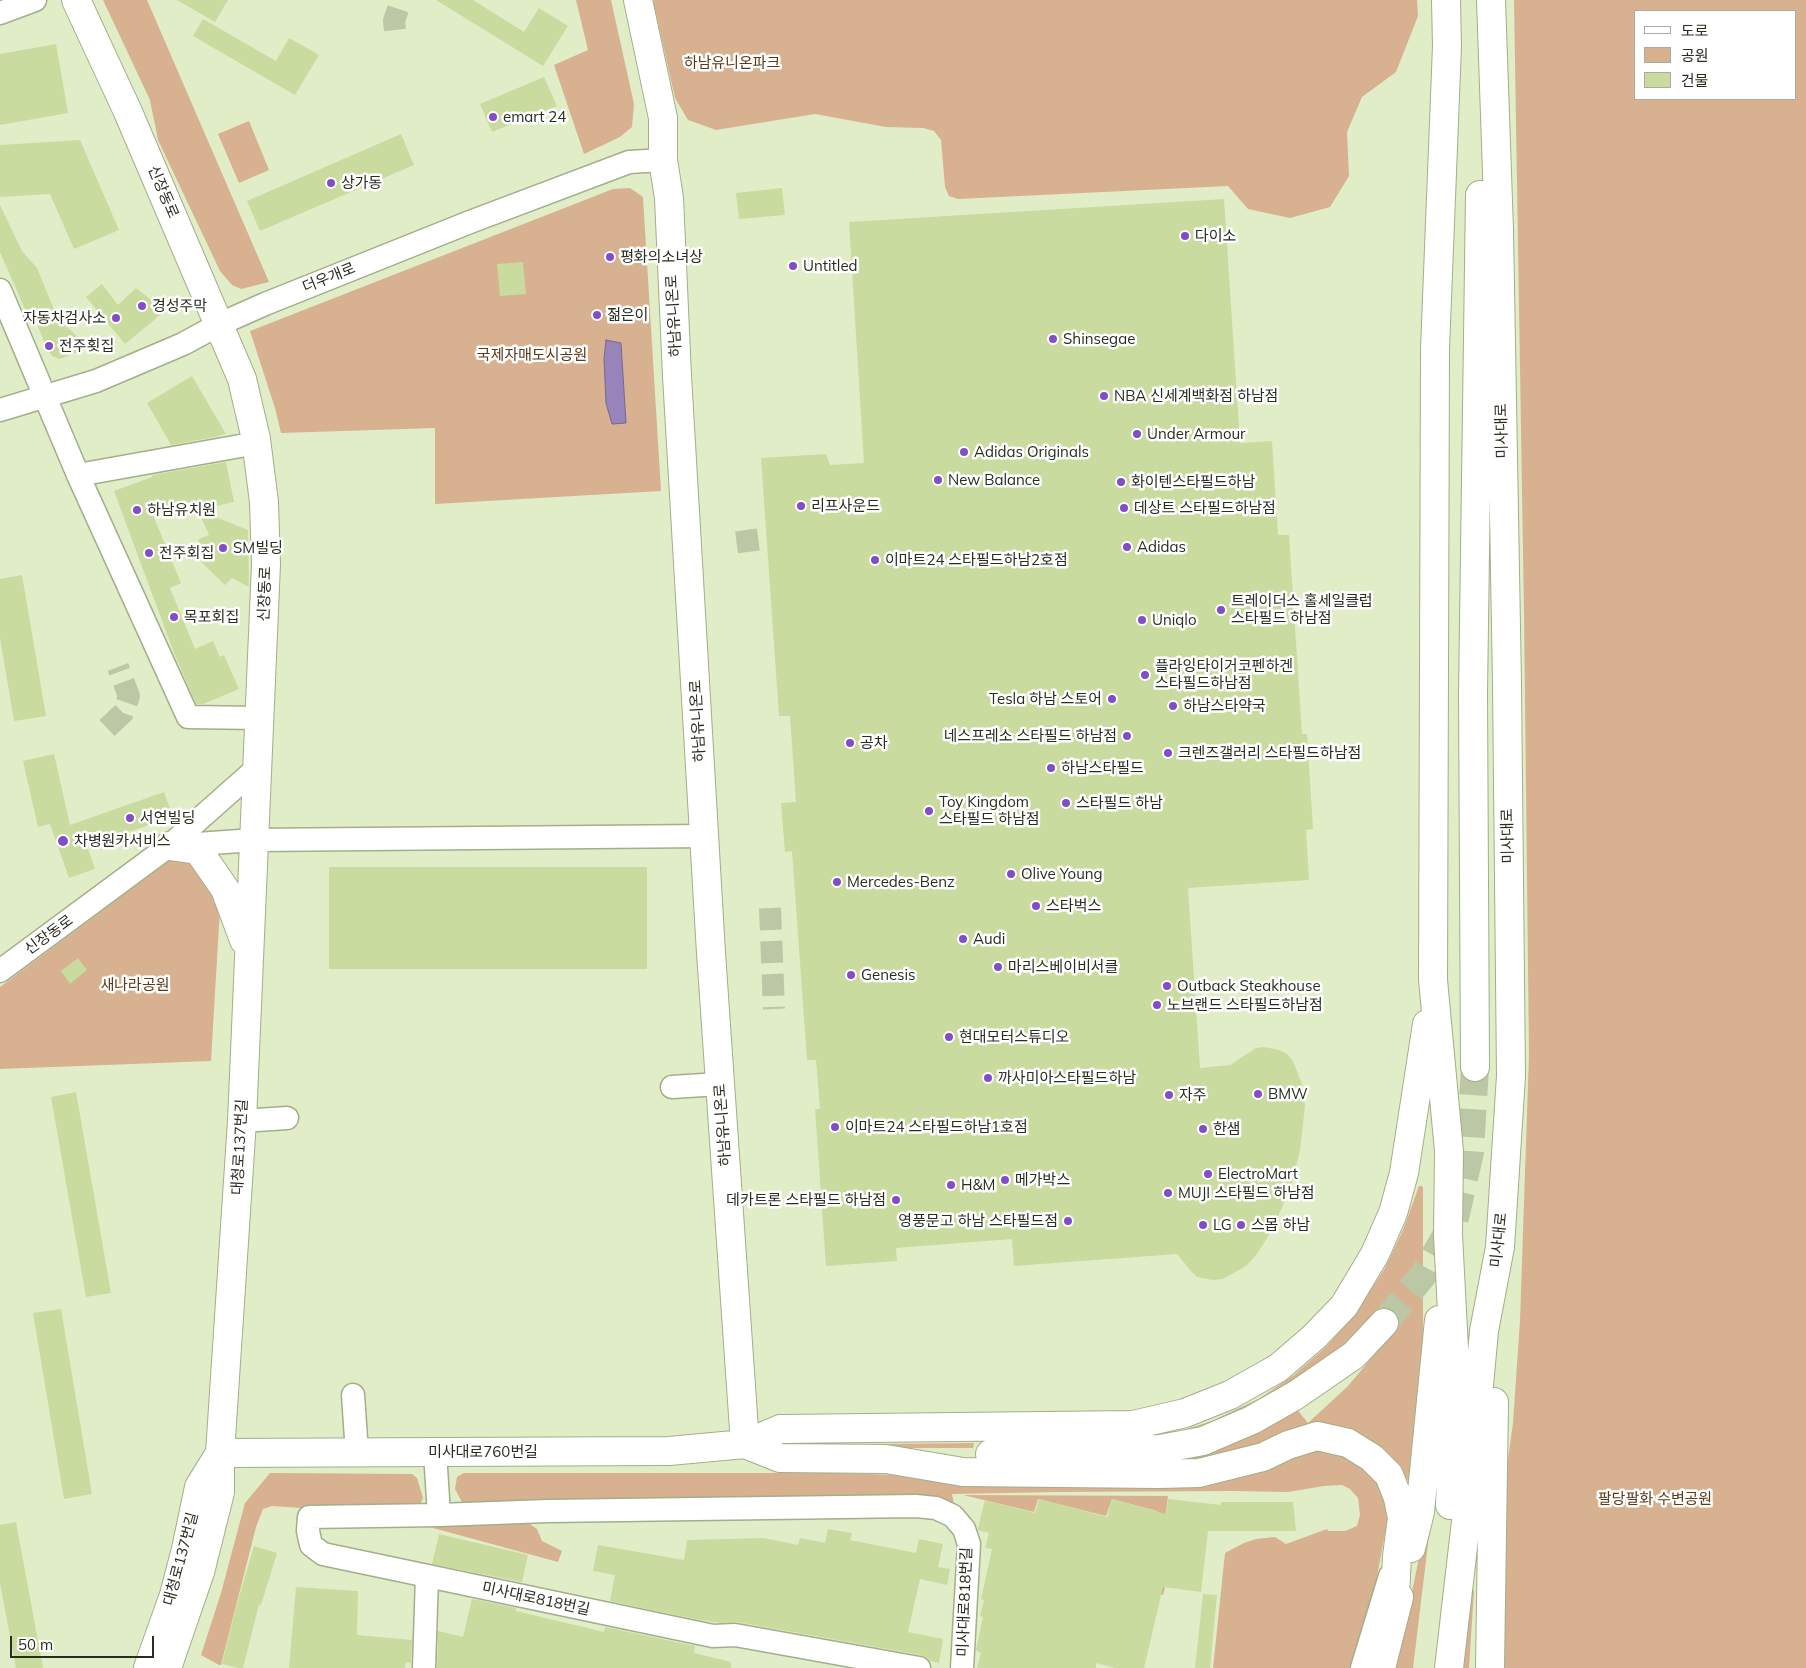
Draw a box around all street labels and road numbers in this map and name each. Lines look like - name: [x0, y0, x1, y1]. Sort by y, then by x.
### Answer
- street label: 신장동로: [144, 163, 182, 221]
- street label: 더우개로: [300, 259, 358, 297]
- street label: 하남유니온로: [663, 274, 685, 358]
- street label: 미사대로: [1493, 403, 1511, 459]
- street label: 신장동로: [255, 566, 275, 622]
- street label: 하남유니온로: [687, 679, 709, 763]
- street label: 미사대로: [1499, 808, 1517, 864]
- street label: 신장동로: [21, 911, 77, 959]
- street label: 하남유니온로: [711, 1083, 735, 1167]
- street label: 대청로137번길: [229, 1099, 251, 1195]
- street label: 미사대로: [1487, 1212, 1511, 1268]
- street label: 미사대로760번길: [428, 1443, 538, 1461]
- street label: 대청로137번길: [160, 1510, 202, 1608]
- street label: 미사대로818번길: [954, 1547, 976, 1657]
- street label: 미사대로818번길: [480, 1579, 592, 1619]

